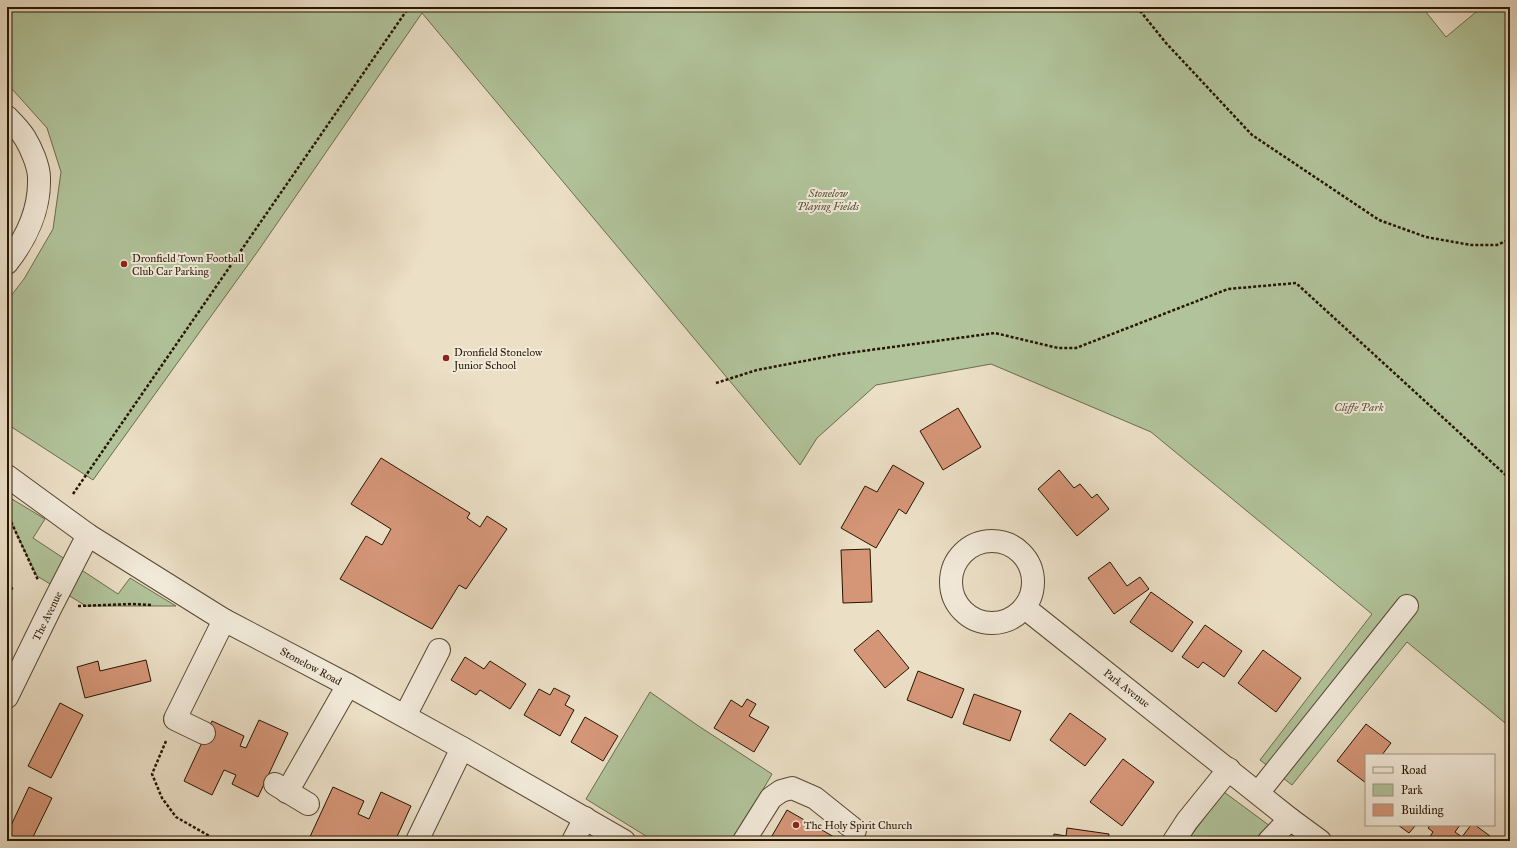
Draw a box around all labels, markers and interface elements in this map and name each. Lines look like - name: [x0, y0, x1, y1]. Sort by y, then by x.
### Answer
- park label: Stonelow Playing Fields: [797, 187, 860, 213]
- place label: Dronfield Town Football Club Car Parking: [132, 252, 244, 278]
- marker: Dronfield Town Football Club Car Parking: [119, 259, 129, 269]
- place label: Dronfield Stonelow Junior School: [453, 346, 543, 373]
- marker: Dronfield Stonelow Junior School: [441, 353, 451, 363]
- park label: Cliffe Park: [1334, 401, 1384, 414]
- street label: The Avenue: [30, 589, 65, 643]
- street label: Stonelow Road: [278, 645, 344, 688]
- street label: Park Avenue: [1101, 666, 1153, 711]
- legend: [1365, 754, 1495, 826]
- text: Road: [1401, 763, 1427, 777]
- text: Park: [1401, 783, 1423, 797]
- text: Building: [1401, 803, 1444, 818]
- place label: The Holy Spirit Church: [804, 819, 912, 832]
- marker: The Holy Spirit Church: [791, 820, 801, 830]

